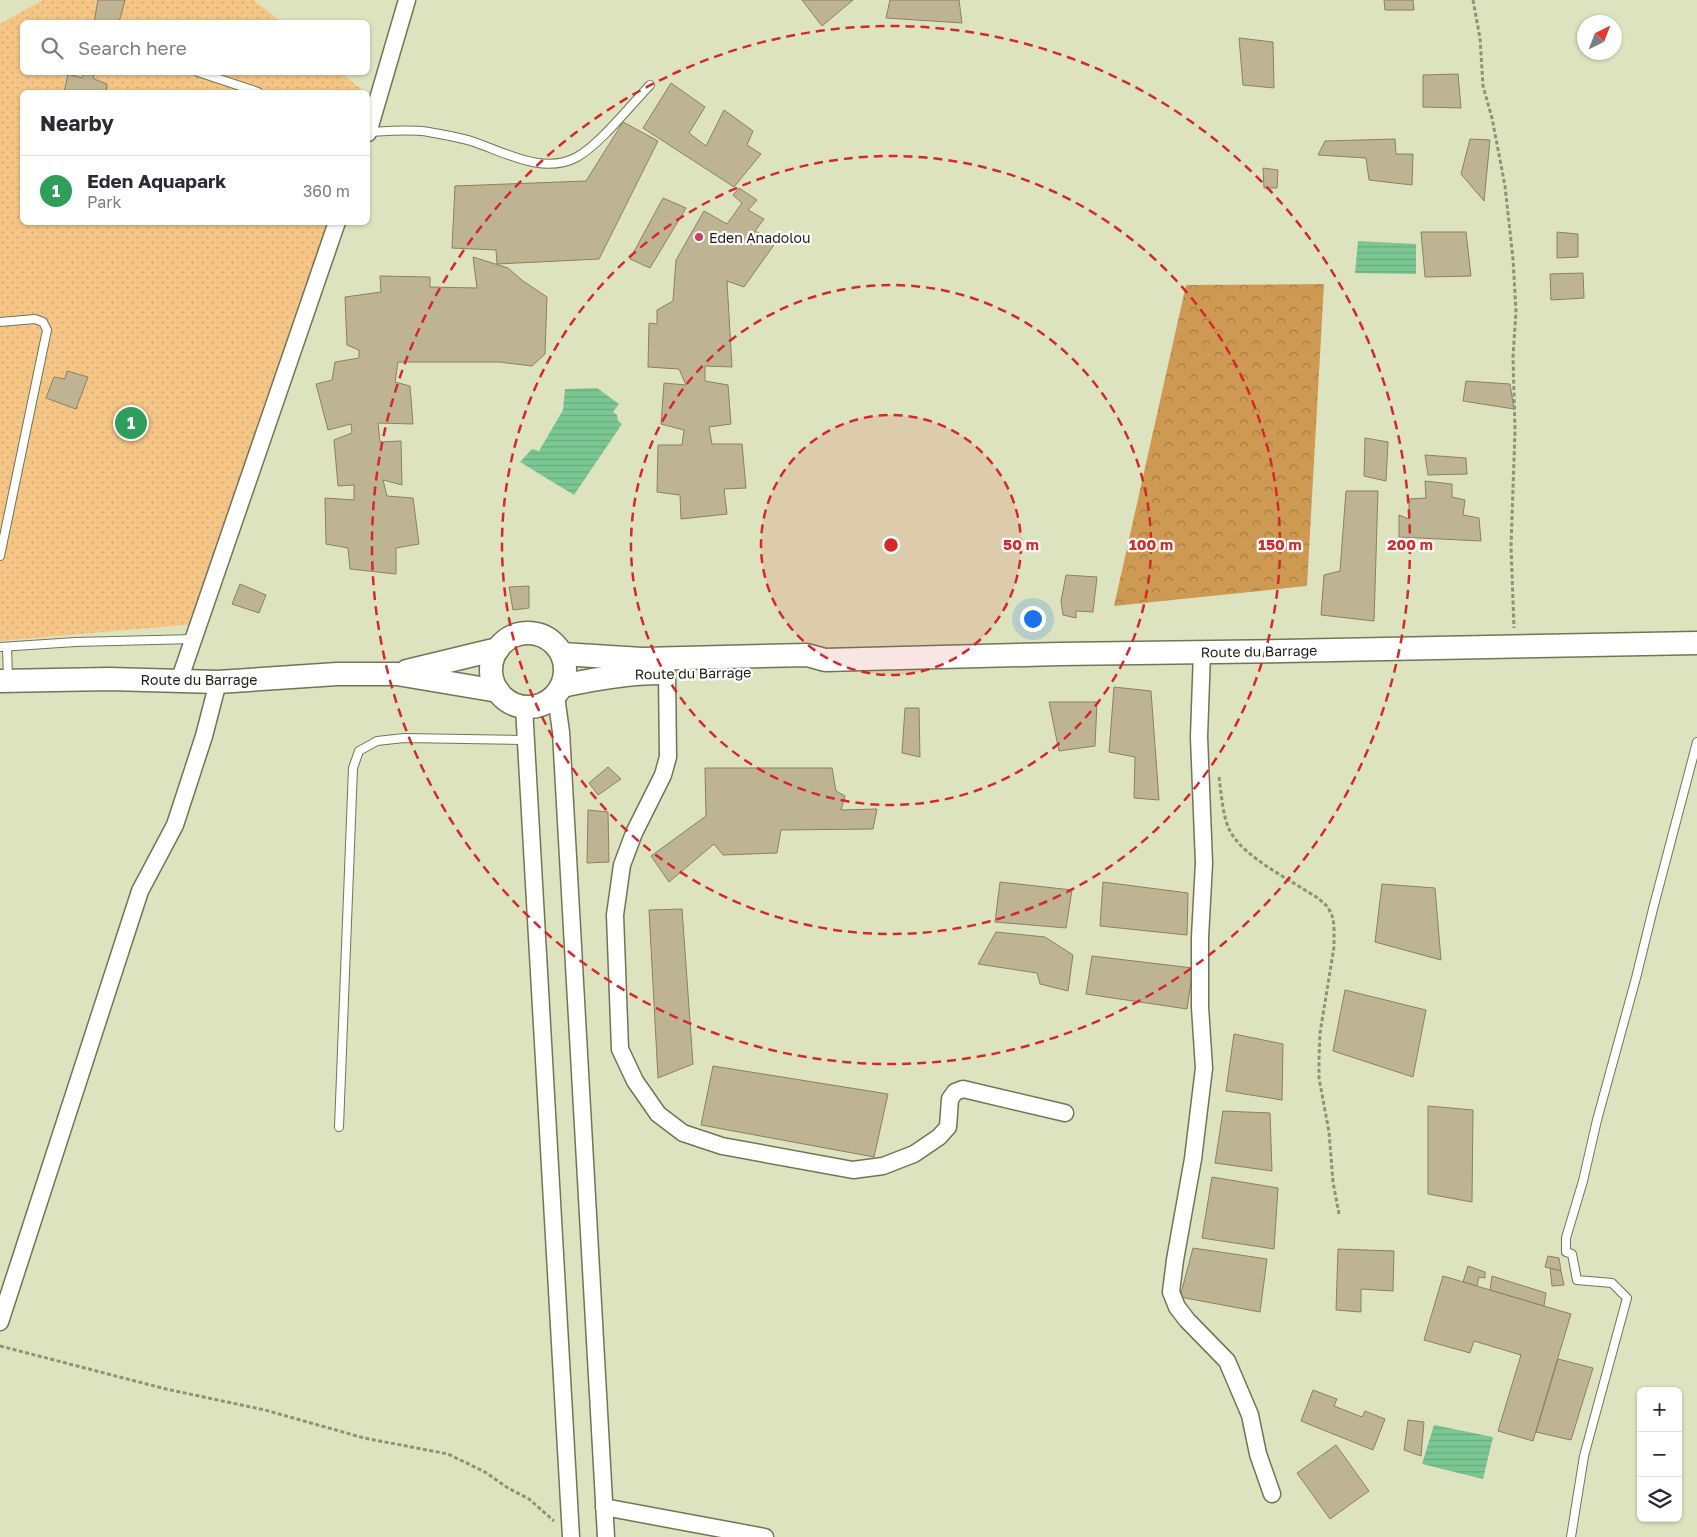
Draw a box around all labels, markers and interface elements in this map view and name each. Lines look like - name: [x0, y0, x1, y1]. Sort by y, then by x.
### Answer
- north arrow: [1577, 15, 1622, 60]
- search box: [20, 20, 370, 75]
- icon: search: [38, 34, 66, 62]
- text: Search here: [78, 36, 187, 59]
- text: Nearby: [40, 110, 114, 136]
- text: Eden Aquapark: [87, 169, 226, 192]
- text: 1: [52, 181, 60, 201]
- text: 360 m: [303, 181, 350, 201]
- text: Park: [87, 192, 122, 212]
- place label: Eden Anadolou: [709, 229, 810, 246]
- marker: Eden Anadolou: [693, 231, 705, 243]
- pin: 1: [115, 404, 147, 442]
- text: 50 m: [1003, 535, 1039, 553]
- text: 100 m: [1129, 535, 1173, 553]
- text: 150 m: [1258, 535, 1302, 553]
- text: 200 m: [1387, 535, 1433, 553]
- centre of rings: [882, 536, 900, 554]
- your location: [1020, 606, 1046, 632]
- street label: Route du Barrage: [1200, 641, 1318, 661]
- street label: Route du Barrage: [634, 663, 752, 683]
- street label: Route du Barrage: [141, 671, 257, 688]
- map controls: [1637, 1387, 1682, 1522]
- button: +: [1637, 1387, 1682, 1432]
- button: −: [1637, 1432, 1682, 1477]
- button: layers: [1637, 1477, 1682, 1522]

